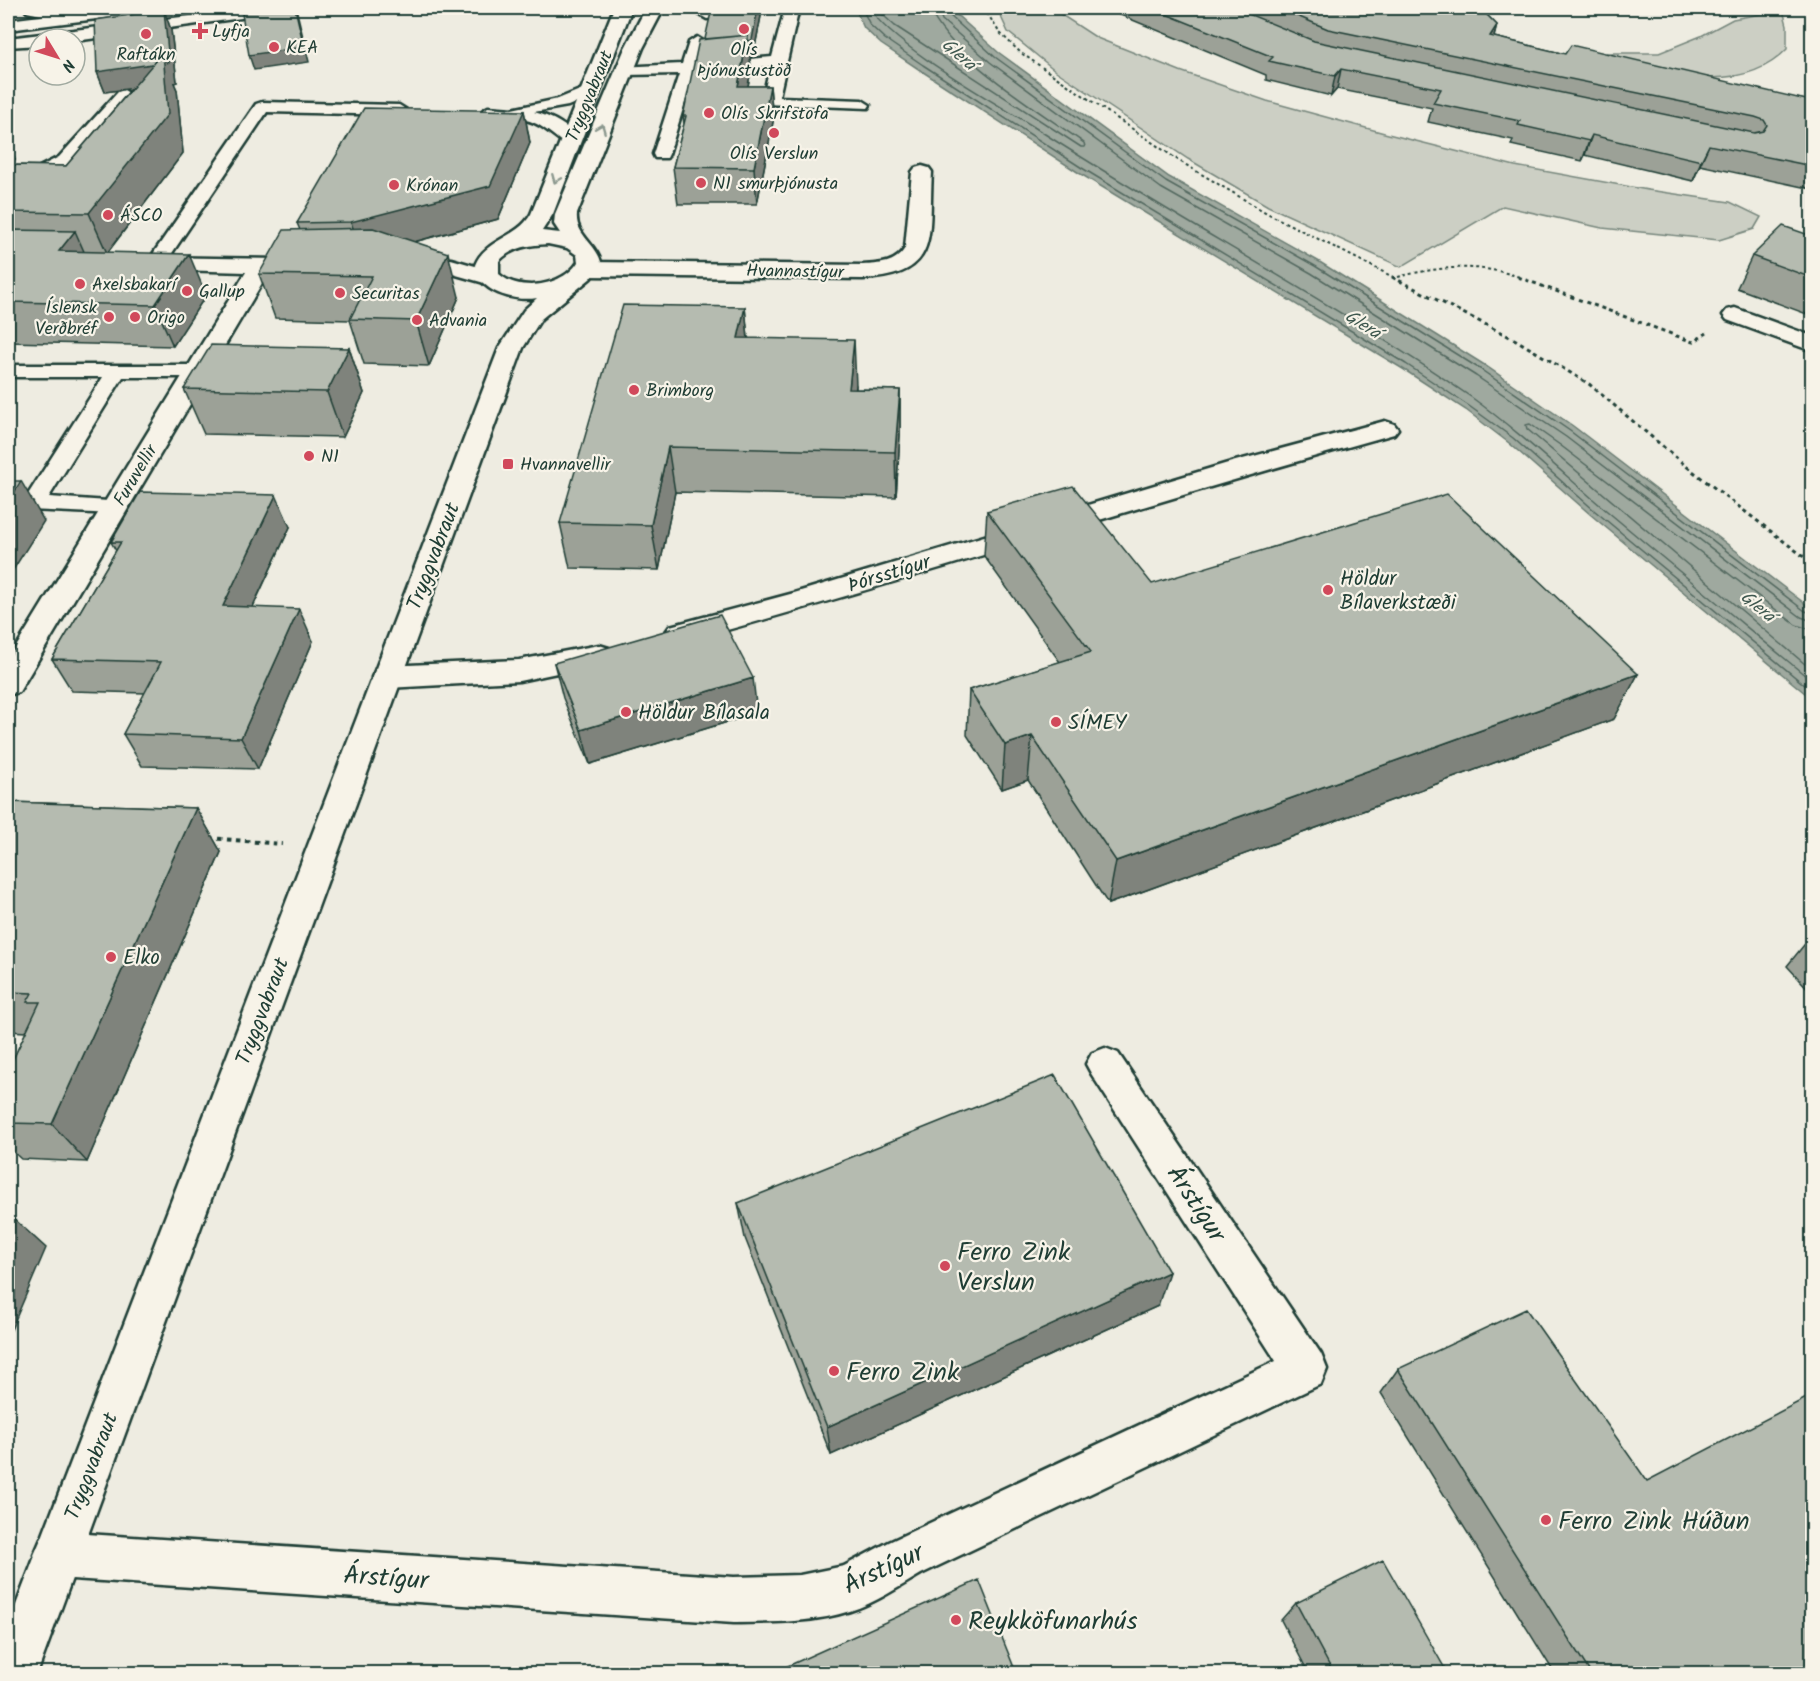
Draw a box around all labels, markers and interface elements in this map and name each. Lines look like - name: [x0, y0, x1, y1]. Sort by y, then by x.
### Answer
- place label: Lyfja: [212, 18, 250, 47]
- marker: Olís Þjónustustöð: [737, 22, 751, 36]
- marker: Lyfja: [193, 24, 207, 38]
- north arrow: [27, 27, 87, 87]
- marker: Raftákn: [139, 27, 153, 41]
- water label: Glerá: [934, 32, 986, 82]
- place label: KEA: [286, 34, 318, 63]
- place label: Olís Þjónustustöð: [697, 36, 792, 86]
- marker: KEA: [267, 40, 281, 54]
- place label: Raftákn: [116, 41, 176, 70]
- street label: Tryggvabraut: [559, 45, 622, 147]
- text: N: [55, 54, 81, 77]
- place label: Olís Skrifstofa: [721, 100, 829, 129]
- marker: Olís Skrifstofa: [702, 106, 716, 120]
- one-way arrow: [594, 123, 606, 134]
- marker: Olís Verslun: [767, 126, 781, 140]
- place label: Olís Verslun: [730, 140, 818, 169]
- place label: N1 smurþjónusta: [713, 170, 838, 199]
- place label: Krónan: [406, 172, 458, 201]
- one-way arrow: [551, 173, 563, 184]
- marker: N1 smurþjónusta: [694, 176, 708, 190]
- marker: Krónan: [387, 178, 401, 192]
- place label: ÁSCO: [120, 202, 162, 231]
- marker: ÁSCO: [101, 208, 115, 222]
- street label: Hvannastígur: [746, 257, 845, 288]
- place label: Axelsbakarí: [92, 271, 179, 300]
- marker: Axelsbakarí: [73, 277, 87, 291]
- place label: Gallup: [199, 278, 245, 307]
- place label: Securitas: [352, 280, 420, 309]
- marker: Gallup: [180, 284, 194, 298]
- marker: Securitas: [333, 286, 347, 300]
- place label: Íslensk Verðbréf: [35, 294, 99, 344]
- water label: Glerá: [1338, 303, 1391, 351]
- place label: Origo: [147, 304, 185, 333]
- place label: Advania: [429, 307, 487, 336]
- marker: Íslensk Verðbréf: [102, 310, 116, 324]
- marker: Origo: [128, 310, 142, 324]
- marker: Advania: [410, 313, 424, 327]
- place label: Brimborg: [646, 377, 714, 406]
- marker: Brimborg: [627, 383, 641, 397]
- street label: Furuvellir: [106, 439, 167, 512]
- place label: N1: [321, 443, 339, 472]
- marker: N1: [302, 449, 316, 463]
- place label: Hvannavellir: [520, 451, 612, 480]
- marker: Hvannavellir: [501, 457, 515, 471]
- street label: Tryggvabraut: [399, 497, 470, 615]
- street label: Þórsstígur: [844, 546, 936, 603]
- place label: Höldur Bílaverkstæði: [1340, 563, 1457, 620]
- marker: Höldur Bílaverkstæði: [1321, 583, 1335, 597]
- water label: Glerá: [1733, 584, 1785, 634]
- place label: Höldur Bílasala: [638, 697, 770, 730]
- marker: Höldur Bílasala: [619, 705, 633, 719]
- place label: SÍMEY: [1068, 707, 1128, 740]
- marker: SÍMEY: [1049, 715, 1063, 729]
- place label: Elko: [123, 942, 160, 975]
- marker: Elko: [104, 950, 118, 964]
- street label: Tryggvabraut: [228, 952, 299, 1070]
- street label: Árstígur: [1155, 1157, 1237, 1252]
- place label: Ferro Zink Verslun: [957, 1232, 1071, 1304]
- marker: Ferro Zink Verslun: [938, 1259, 952, 1273]
- place label: Ferro Zink: [846, 1352, 960, 1394]
- marker: Ferro Zink: [827, 1364, 841, 1378]
- street label: Tryggvabraut: [57, 1407, 128, 1525]
- place label: Ferro Zink Húðun: [1558, 1501, 1750, 1543]
- marker: Ferro Zink Húðun: [1539, 1513, 1553, 1527]
- street label: Árstígur: [836, 1532, 933, 1607]
- street label: Árstígur: [342, 1555, 431, 1603]
- place label: Reykköfunarhús: [968, 1601, 1138, 1643]
- marker: Reykköfunarhús: [949, 1613, 963, 1627]

